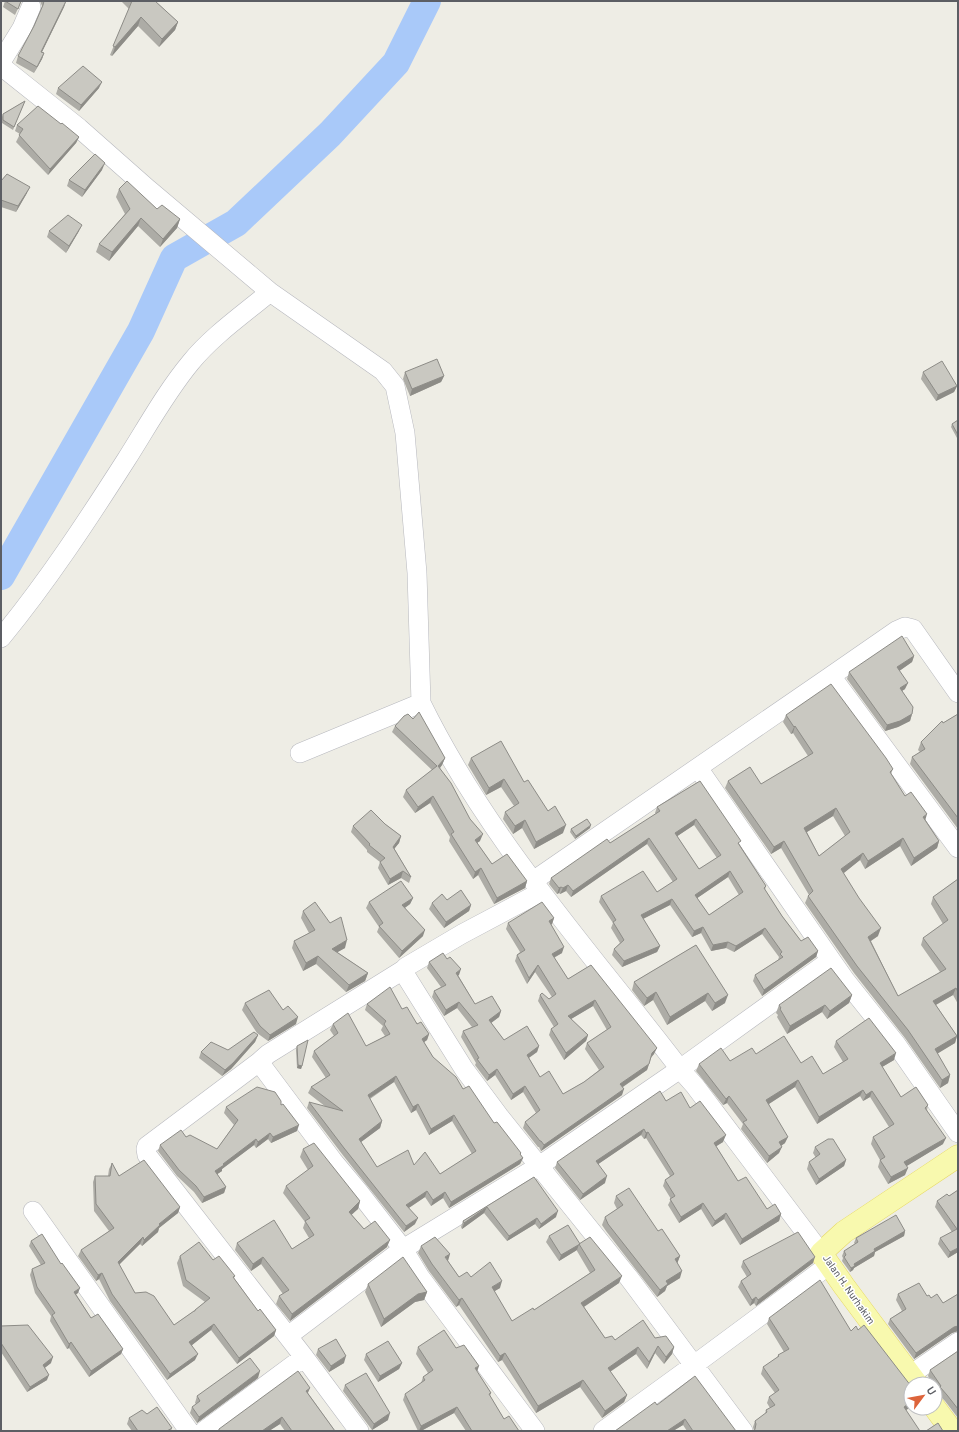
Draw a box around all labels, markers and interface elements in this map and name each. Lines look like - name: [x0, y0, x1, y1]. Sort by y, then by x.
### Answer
- street label: Jalan H. Nurhakim: [819, 1253, 877, 1327]
- north arrow: [903, 1376, 943, 1416]
- text: U: [923, 1384, 939, 1398]

